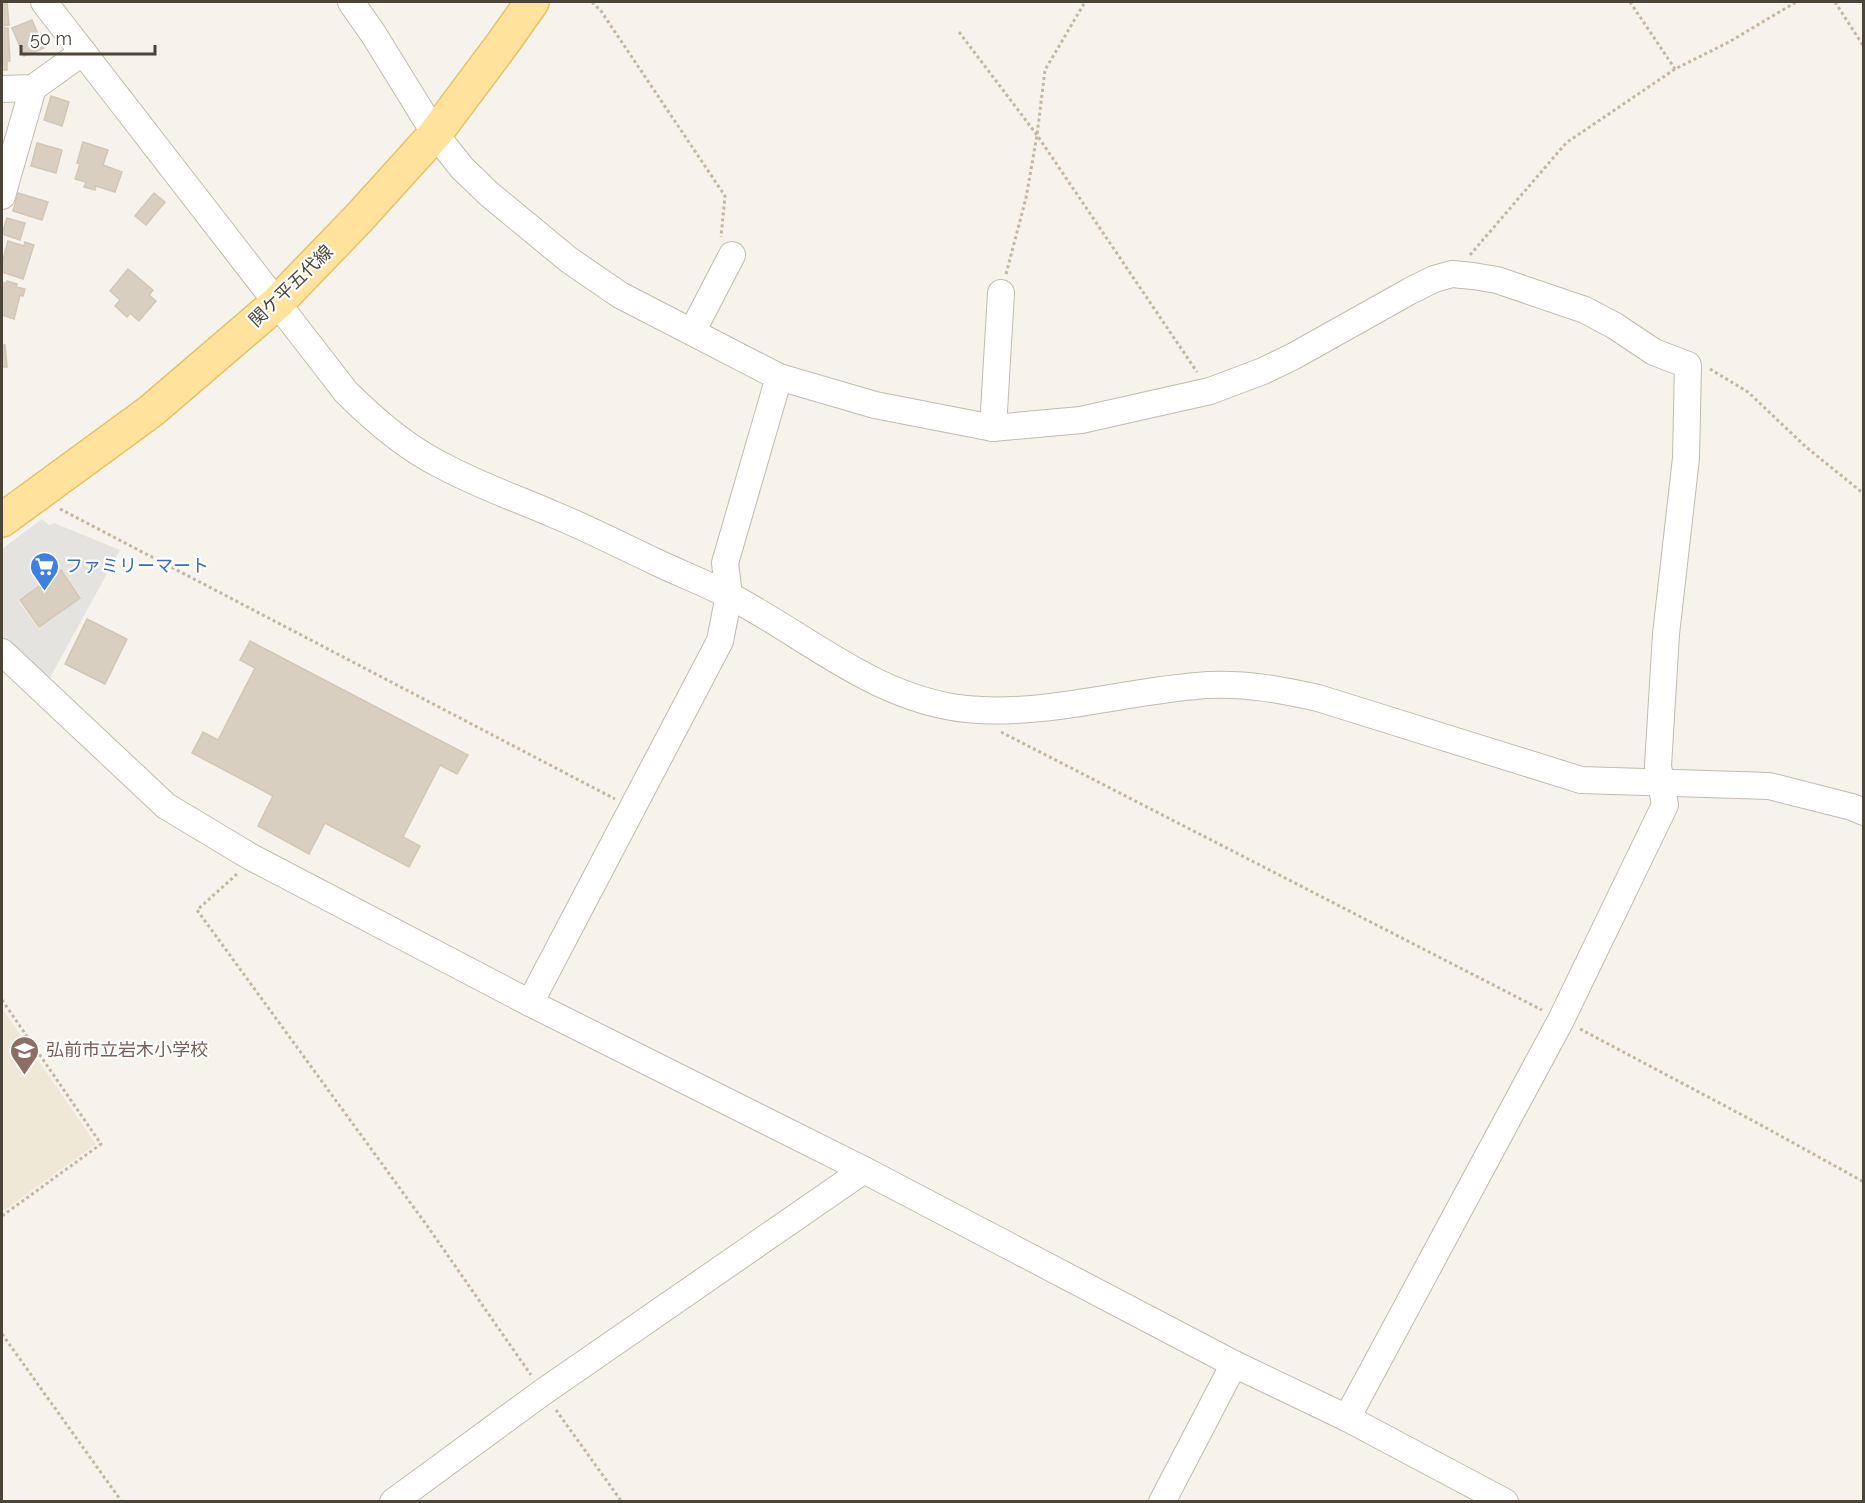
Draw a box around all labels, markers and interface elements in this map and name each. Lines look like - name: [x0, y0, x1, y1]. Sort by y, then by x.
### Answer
- scale bar: [21, 18, 154, 56]
- text: 50 m: [30, 28, 72, 49]
- street label: 関ケ平五代線: [245, 241, 337, 331]
- supermarket icon: ファミリーマート: [28, 550, 60, 592]
- place label: ファミリーマート: [65, 555, 209, 576]
- school or university icon: 弘前市立岩木小学校: [9, 1034, 41, 1076]
- place label: 弘前市立岩木小学校: [46, 1039, 208, 1060]

